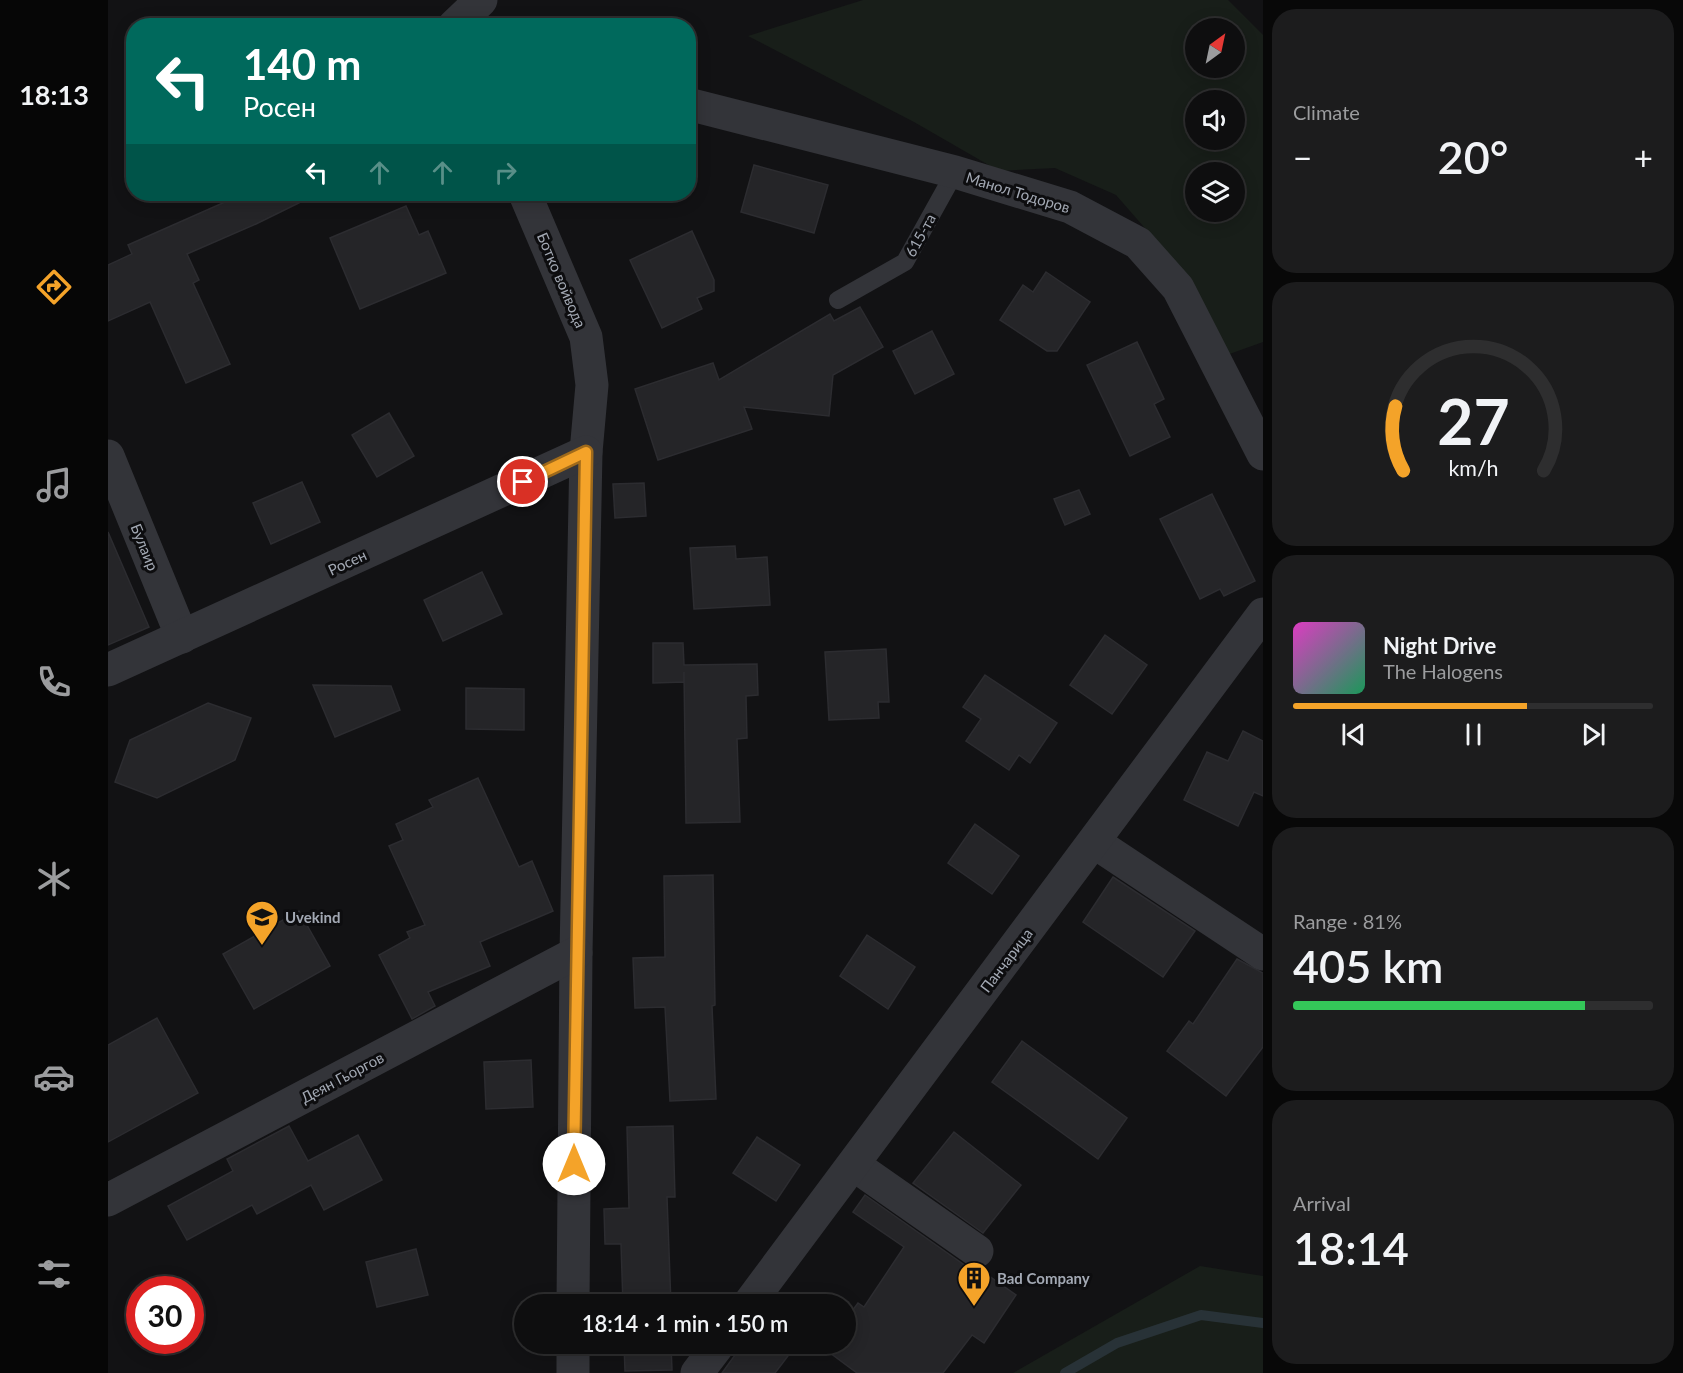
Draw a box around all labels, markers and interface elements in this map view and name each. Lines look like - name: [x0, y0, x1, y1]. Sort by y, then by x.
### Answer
- north arrow: [1185, 18, 1245, 78]
- map controls: [1185, 18, 1245, 222]
- text: 140 m: [243, 39, 361, 89]
- icon: left: [144, 42, 222, 120]
- text: 18:13: [19, 78, 89, 111]
- text: Росен: [243, 90, 316, 123]
- button: sound: [1185, 90, 1245, 150]
- text: Climate: [1293, 100, 1360, 124]
- text: 20°: [1438, 130, 1508, 184]
- text: −: [1293, 137, 1312, 177]
- text: +: [1634, 137, 1653, 177]
- icon: left: [300, 156, 333, 189]
- icon: ahead: [363, 156, 396, 189]
- icon: ahead: [426, 156, 459, 189]
- icon: right: [489, 156, 522, 189]
- button: layers: [1185, 162, 1245, 222]
- street label: Манол Тодоров: [964, 168, 1072, 216]
- street label: 615-та: [901, 210, 939, 260]
- street label: Ботко войвода: [534, 230, 590, 330]
- icon: directions: [33, 266, 75, 308]
- text: 27: [1437, 383, 1509, 458]
- text: km/h: [1448, 455, 1498, 481]
- pin: [497, 456, 548, 507]
- icon: music: [33, 464, 75, 506]
- icon: arrive: [506, 465, 539, 498]
- street label: Булаир: [127, 521, 163, 573]
- street label: Росен: [325, 545, 369, 579]
- text: Night Drive: [1383, 632, 1496, 659]
- text: The Halogens: [1383, 659, 1503, 683]
- icon: phone: [33, 661, 75, 703]
- icon: previous: [1337, 718, 1370, 751]
- icon: pause: [1457, 718, 1490, 751]
- icon: next: [1577, 718, 1610, 751]
- icon: climate: [33, 858, 75, 900]
- school or university icon: Uvekind: [244, 899, 280, 946]
- place label: Uvekind: [285, 908, 341, 926]
- text: Range · 81%: [1293, 909, 1402, 933]
- street label: Панчарица: [976, 924, 1036, 996]
- text: 405 km: [1293, 939, 1443, 993]
- street label: Деян Гьоргов: [298, 1048, 386, 1106]
- icon: car: [33, 1056, 75, 1098]
- position arrow: [542, 1132, 606, 1196]
- text: Arrival: [1293, 1191, 1351, 1215]
- text: 18:14: [1293, 1221, 1409, 1275]
- icon: filters: [33, 1253, 75, 1295]
- building icon: Bad Company: [956, 1260, 992, 1307]
- place label: Bad Company: [997, 1269, 1090, 1287]
- speed limit sign: 30: [126, 1276, 204, 1354]
- text: 18:14 · 1 min · 150 m: [582, 1310, 788, 1337]

